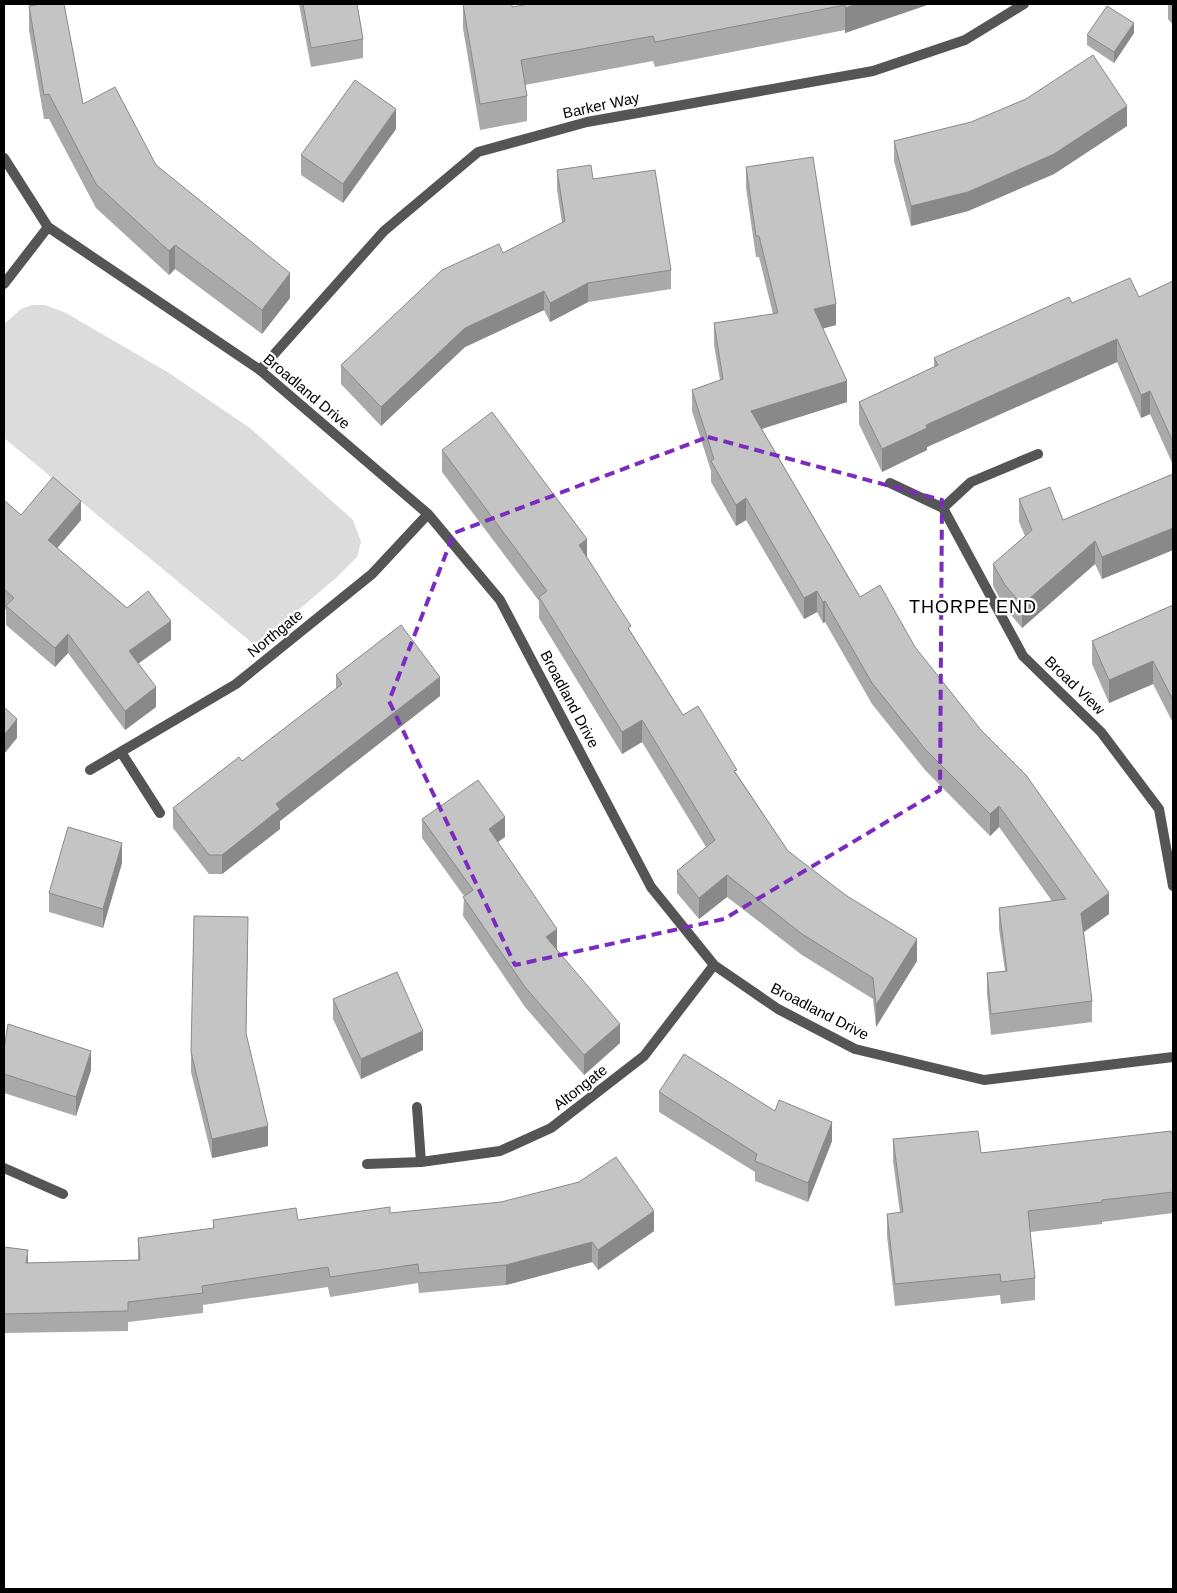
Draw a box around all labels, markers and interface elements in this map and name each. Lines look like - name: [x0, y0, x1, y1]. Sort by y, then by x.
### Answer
- street label: Barker Way: [561, 88, 641, 121]
- street label: Broadland Drive: [260, 350, 354, 432]
- district label: THORPE END: [909, 597, 1037, 617]
- street label: Northgate: [244, 606, 306, 660]
- street label: Broadland Drive: [537, 648, 603, 750]
- street label: Broad View: [1042, 652, 1109, 718]
- street label: Broadland Drive: [768, 979, 872, 1043]
- street label: Altongate: [550, 1061, 610, 1113]

